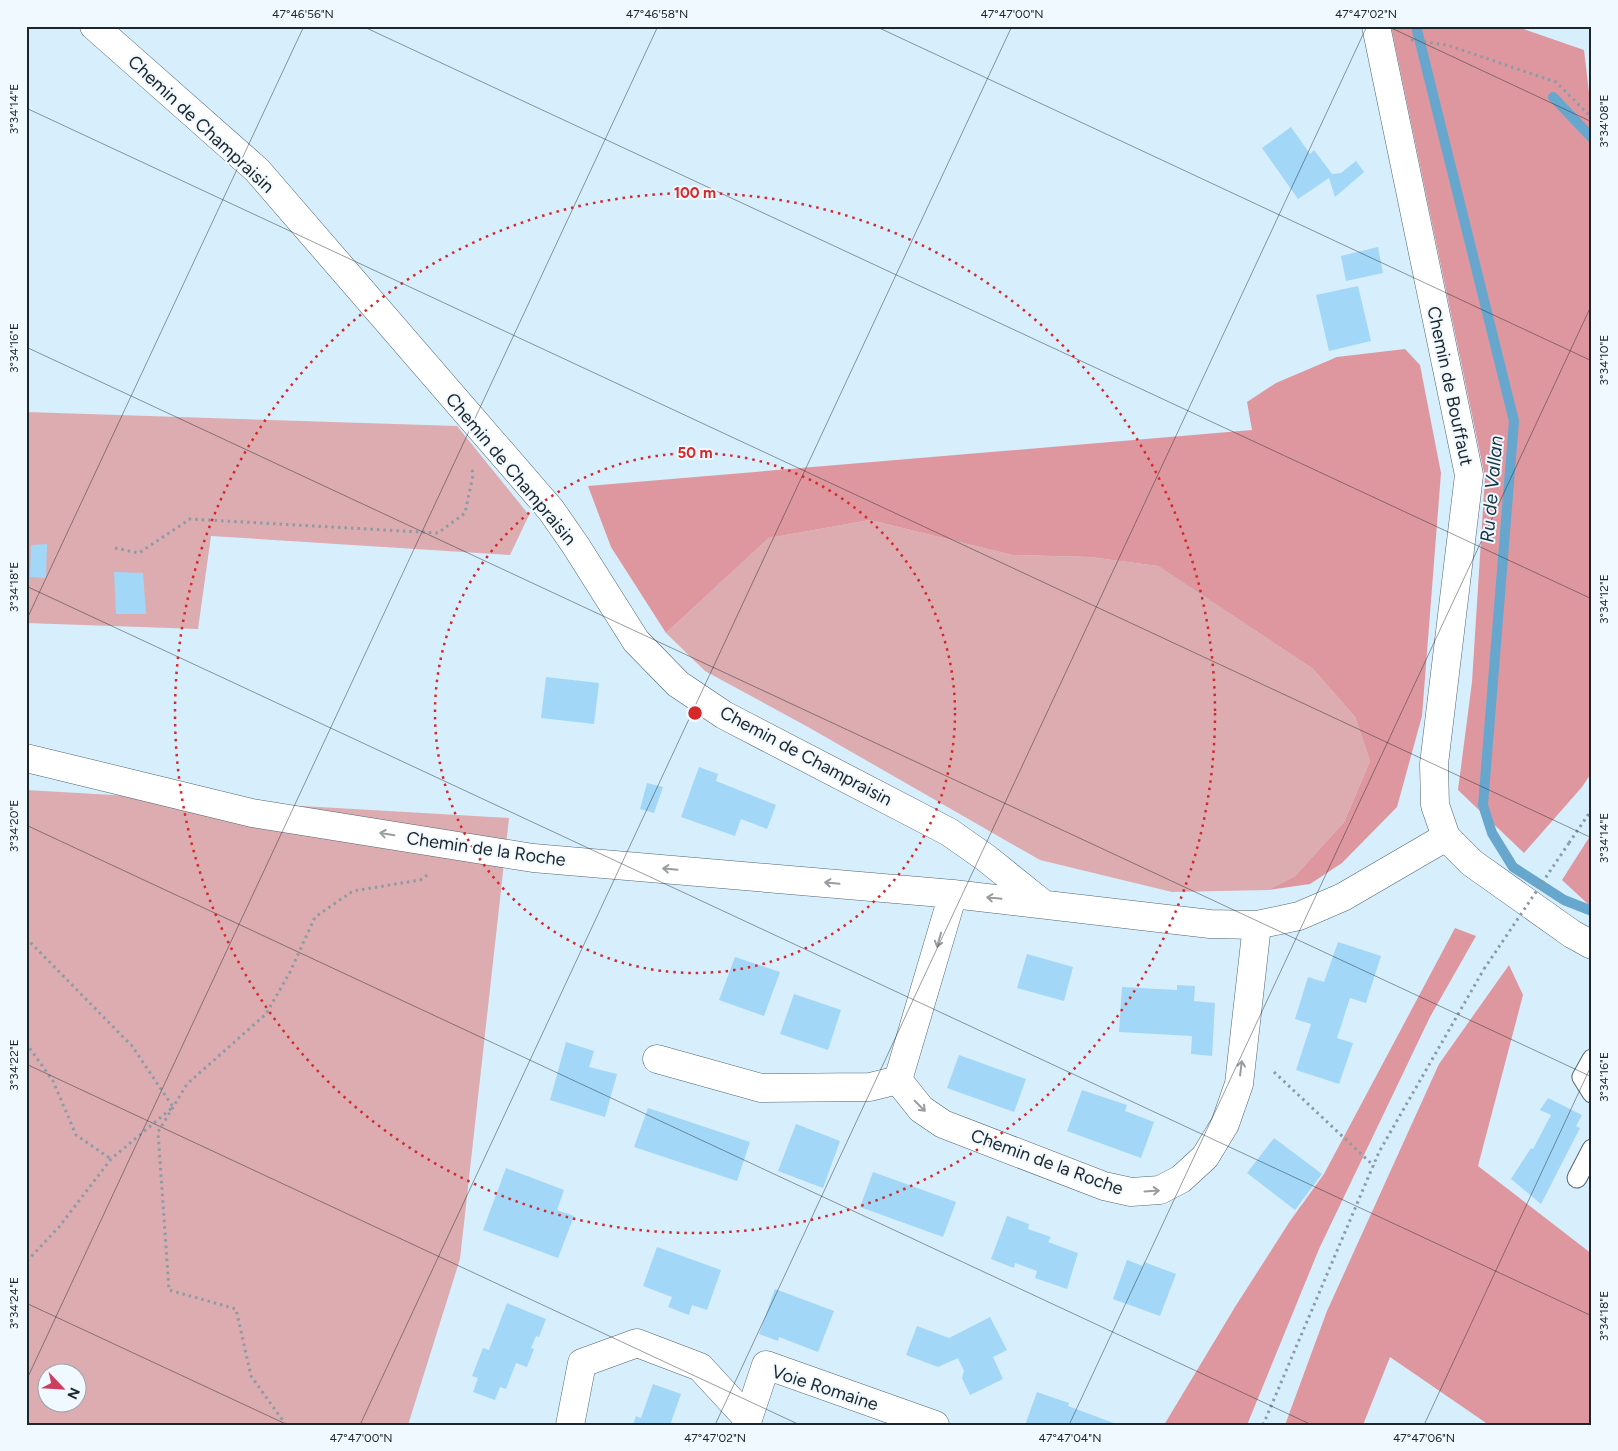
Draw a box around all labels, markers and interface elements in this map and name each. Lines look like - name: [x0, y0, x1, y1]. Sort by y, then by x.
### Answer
- text: 47°46'56"N: [272, 7, 334, 21]
- text: 47°46'58"N: [626, 7, 688, 21]
- text: 47°47'00"N: [980, 7, 1044, 21]
- text: 47°47'02"N: [1335, 7, 1397, 21]
- street label: Chemin de Champraisin: [123, 51, 279, 197]
- text: 3°34'14"E: [7, 84, 21, 134]
- text: 3°34'08"E: [1597, 94, 1611, 148]
- text: 100 m: [674, 184, 716, 202]
- street label: Chemin de Bouffaut: [1422, 304, 1478, 468]
- text: 3°34'16"E: [7, 323, 21, 373]
- text: 3°34'10"E: [1597, 335, 1611, 385]
- street label: Chemin de Champraisin: [441, 388, 581, 550]
- water label: Ru de Vallan: [1475, 434, 1508, 543]
- text: 50 m: [677, 444, 713, 462]
- text: 3°34'18"E: [7, 562, 21, 612]
- text: 3°34'12"E: [1597, 574, 1611, 624]
- street label: Chemin de Champraisin: [716, 701, 896, 811]
- centre of rings: [686, 704, 704, 722]
- text: 3°34'20"E: [7, 800, 21, 852]
- text: 3°34'14"E: [1597, 813, 1611, 863]
- street label: Chemin de la Roche: [405, 827, 567, 871]
- one-way arrow: [380, 829, 396, 839]
- one-way arrow: [662, 865, 678, 874]
- one-way arrow: [824, 879, 840, 888]
- one-way arrow: [986, 893, 1002, 903]
- one-way arrow: [934, 932, 944, 948]
- text: 3°34'22"E: [7, 1039, 21, 1091]
- text: 3°34'16"E: [1597, 1052, 1611, 1102]
- one-way arrow: [1236, 1060, 1246, 1076]
- one-way arrow: [914, 1100, 926, 1112]
- street label: Chemin de la Roche: [968, 1124, 1126, 1200]
- one-way arrow: [1143, 1186, 1159, 1196]
- text: 3°34'24"E: [7, 1277, 21, 1329]
- text: 3°34'18"E: [1597, 1291, 1611, 1341]
- street label: Voie Romaine: [769, 1360, 881, 1416]
- north arrow: [38, 1364, 88, 1414]
- text: N: [63, 1385, 83, 1402]
- text: 47°47'00"N: [329, 1431, 393, 1445]
- text: 47°47'02"N: [684, 1431, 746, 1445]
- text: 47°47'04"N: [1039, 1431, 1101, 1445]
- text: 47°47'06"N: [1393, 1431, 1455, 1445]

